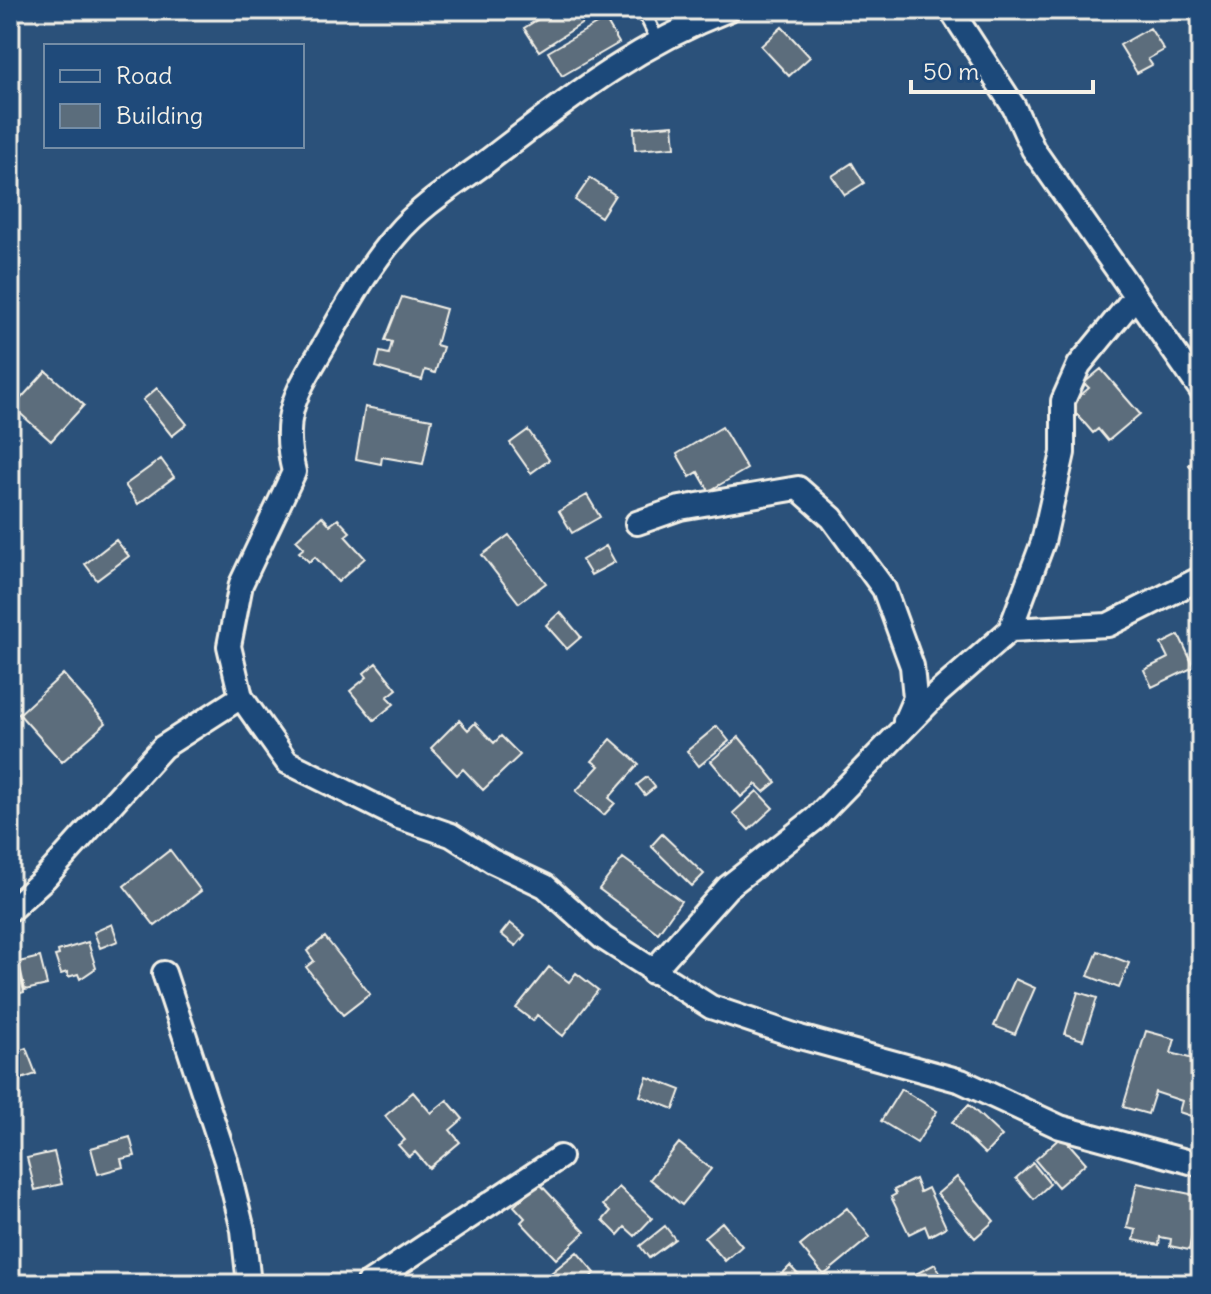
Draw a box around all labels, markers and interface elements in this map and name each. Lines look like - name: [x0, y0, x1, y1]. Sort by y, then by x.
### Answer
- legend: [44, 44, 304, 148]
- scale bar: [911, 44, 1093, 94]
- text: 50 m: [923, 56, 979, 86]
- text: Road: [116, 60, 172, 90]
- text: Building: [116, 100, 203, 130]

